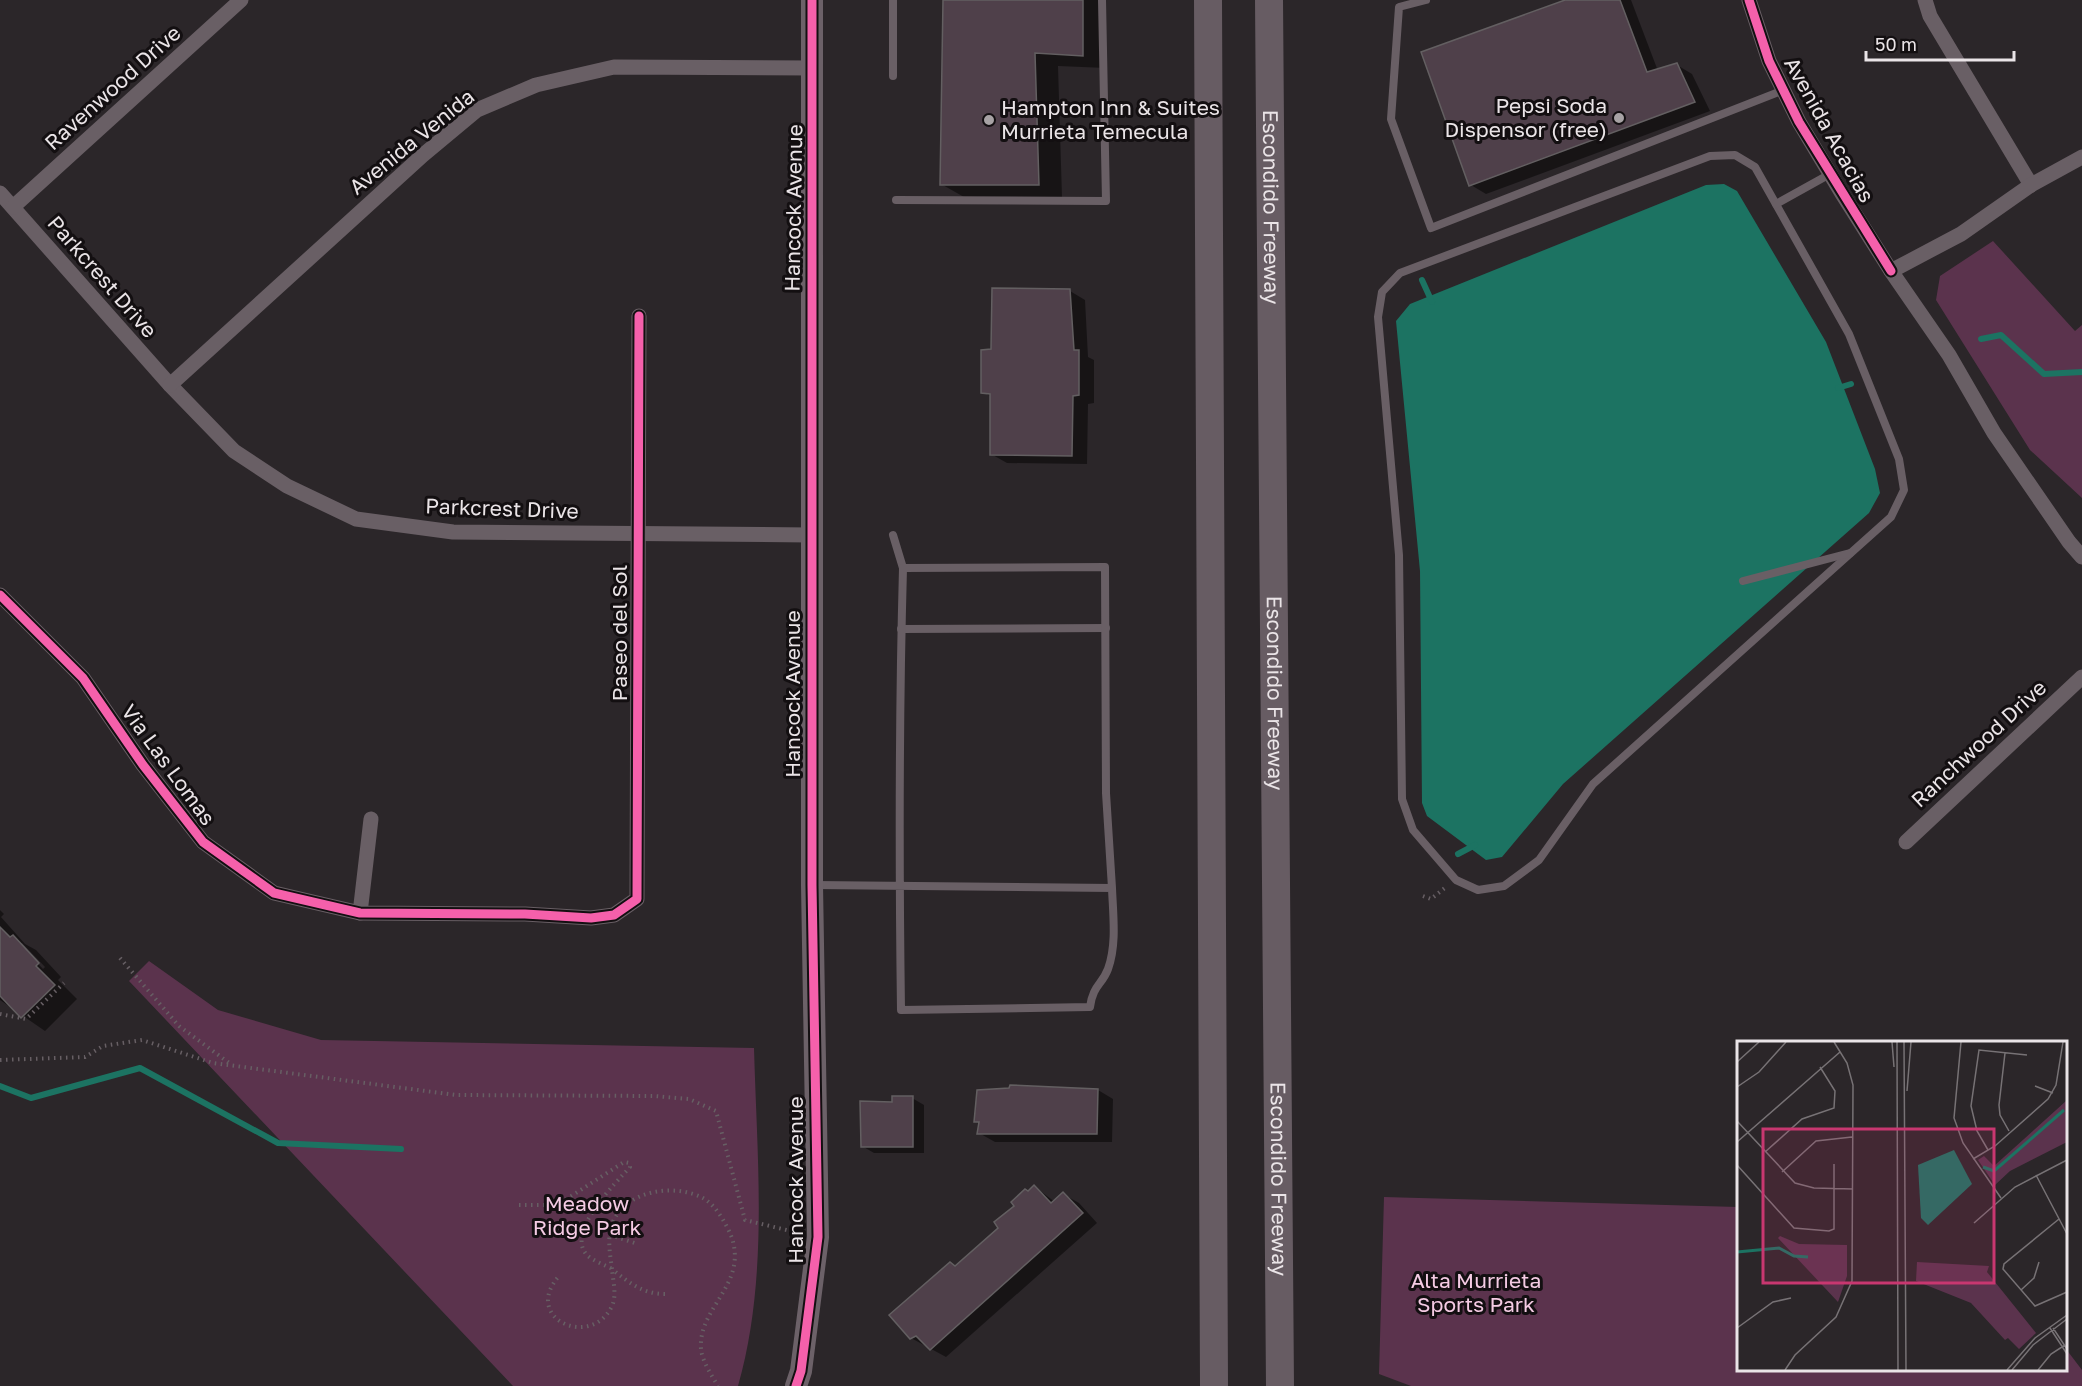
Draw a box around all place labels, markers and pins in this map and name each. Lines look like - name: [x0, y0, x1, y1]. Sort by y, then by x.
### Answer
- place label: Pepsi Soda Dispensor (free): [1444, 92, 1607, 142]
- place label: Hampton Inn & Suites Murrieta Temecula: [1001, 94, 1220, 144]
- marker: Pepsi Soda Dispensor (free): [1612, 111, 1626, 125]
- marker: Hampton Inn & Suites Murrieta Temecula: [982, 113, 996, 127]

